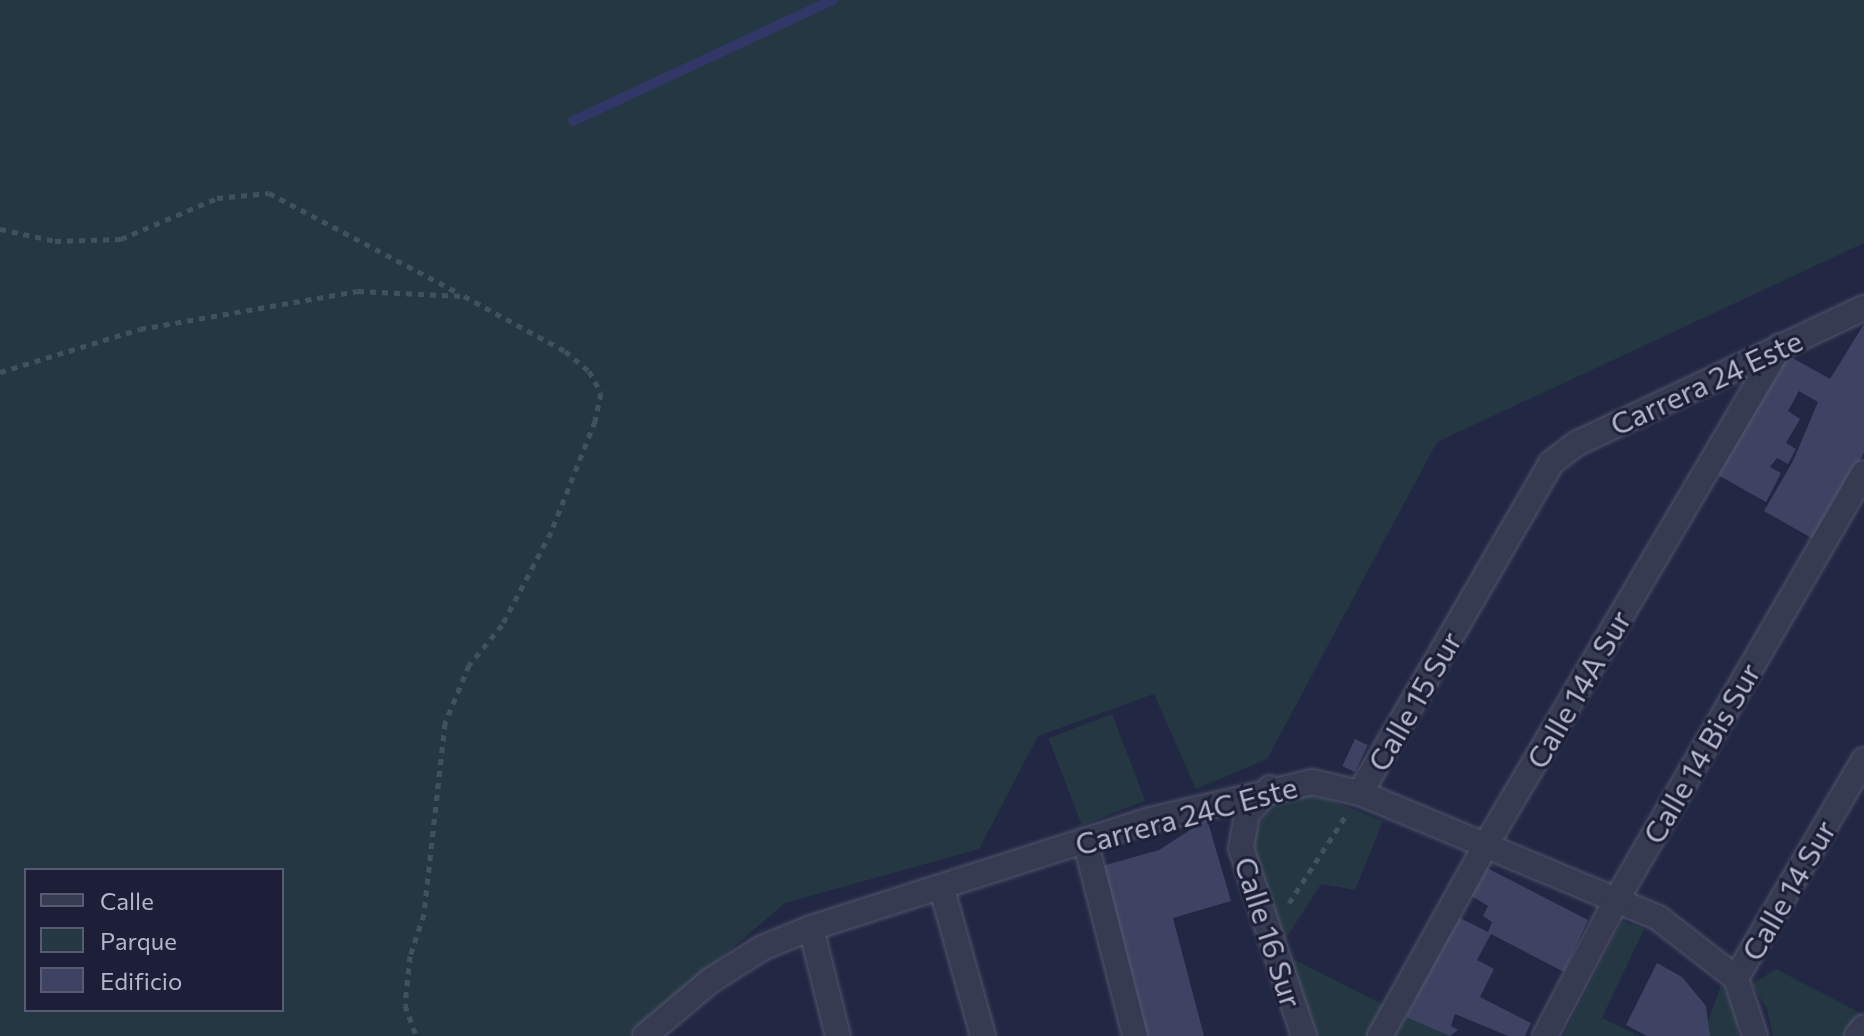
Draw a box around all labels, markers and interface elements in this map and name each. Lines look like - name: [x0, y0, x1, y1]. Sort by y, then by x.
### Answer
- street label: Carrera 24 Este: [1604, 322, 1808, 442]
- street label: Calle 14A Sur: [1518, 604, 1638, 774]
- street label: Calle 15 Sur: [1360, 625, 1468, 777]
- street label: Calle 14 Bis Sur: [1635, 656, 1767, 850]
- street label: Carrera 24C Este: [1071, 768, 1301, 862]
- street label: Calle 14 Sur: [1733, 813, 1843, 967]
- street label: Calle 16 Sur: [1228, 852, 1310, 1012]
- legend: [24, 868, 284, 1012]
- text: Calle: [100, 886, 154, 915]
- text: Parque: [100, 926, 177, 955]
- text: Edificio: [100, 966, 182, 995]

